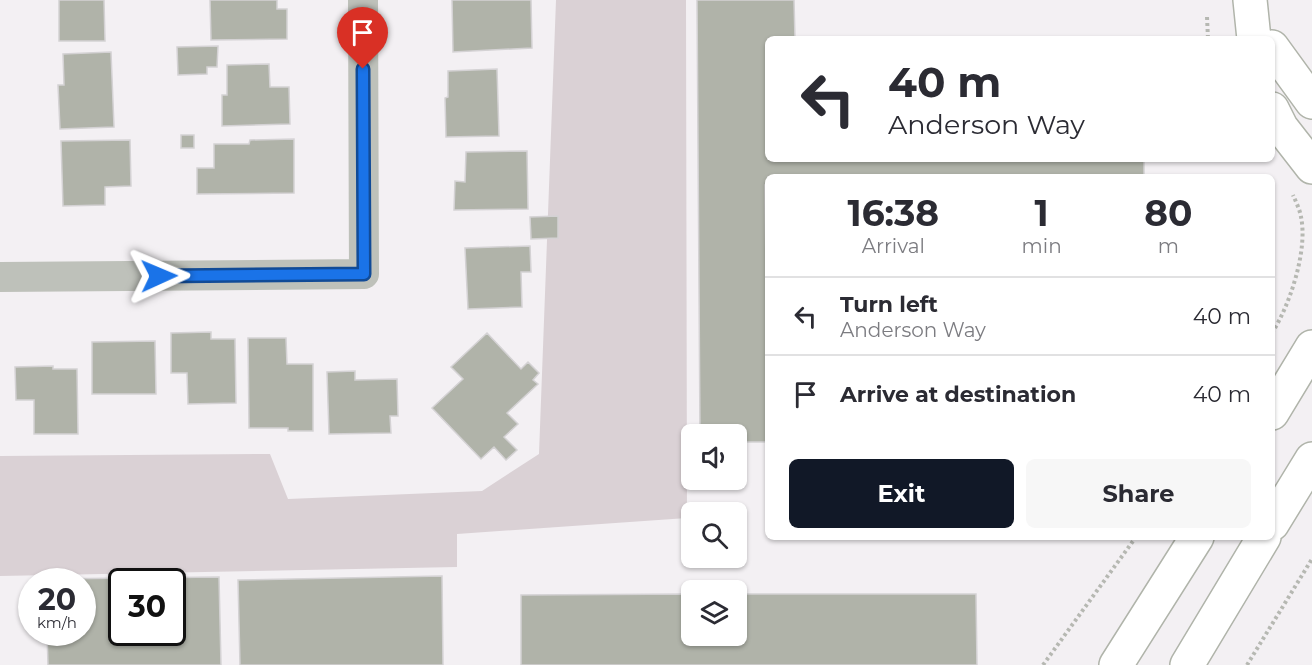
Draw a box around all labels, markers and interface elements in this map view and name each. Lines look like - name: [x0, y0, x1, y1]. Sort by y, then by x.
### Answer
- pin: [337, 7, 388, 69]
- icon: arrive: [346, 16, 379, 49]
- text: 40 m: [888, 56, 1001, 108]
- icon: left: [789, 60, 867, 138]
- text: Anderson Way: [888, 108, 1085, 141]
- text: 16:38: [848, 191, 939, 235]
- text: 1: [1035, 191, 1049, 235]
- text: 80: [1144, 191, 1192, 235]
- text: Arrival: [862, 234, 925, 258]
- text: min: [1022, 234, 1062, 258]
- text: m: [1158, 234, 1179, 258]
- position arrow: [127, 244, 191, 308]
- text: Turn left: [840, 291, 938, 318]
- icon: left: [789, 300, 822, 333]
- text: 40 m: [1193, 303, 1251, 330]
- text: Anderson Way: [840, 318, 986, 342]
- icon: arrive: [789, 378, 822, 411]
- text: Arrive at destination: [840, 381, 1076, 408]
- text: 40 m: [1193, 381, 1251, 408]
- map controls: [681, 424, 747, 646]
- button: sound: [681, 424, 747, 490]
- button: Exit: [789, 459, 1014, 528]
- button: Share: [1026, 459, 1251, 528]
- button: search: [681, 502, 747, 568]
- speed limit sign: 30: [108, 568, 186, 646]
- button: layers: [681, 580, 747, 646]
- text: 20: [38, 581, 76, 618]
- text: km/h: [37, 613, 77, 632]

